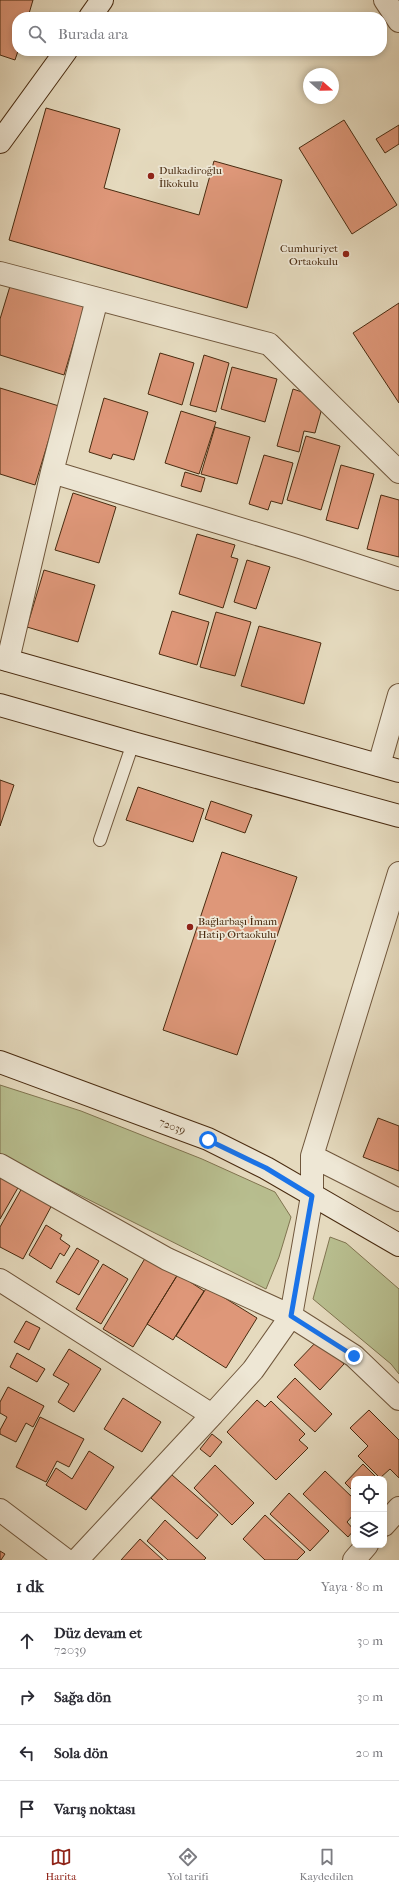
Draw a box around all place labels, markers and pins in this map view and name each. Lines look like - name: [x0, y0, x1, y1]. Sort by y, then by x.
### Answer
- place label: Dulkadiroğlu İlkokulu: [159, 164, 223, 190]
- marker: Dulkadiroğlu İlkokulu: [146, 171, 156, 181]
- place label: Cumhuriyet Ortaokulu: [280, 242, 339, 268]
- marker: Cumhuriyet Ortaokulu: [341, 249, 351, 259]
- place label: Bağlarbaşı İmam Hatip Ortaokulu: [198, 915, 278, 941]
- marker: Bağlarbaşı İmam Hatip Ortaokulu: [185, 922, 195, 932]

